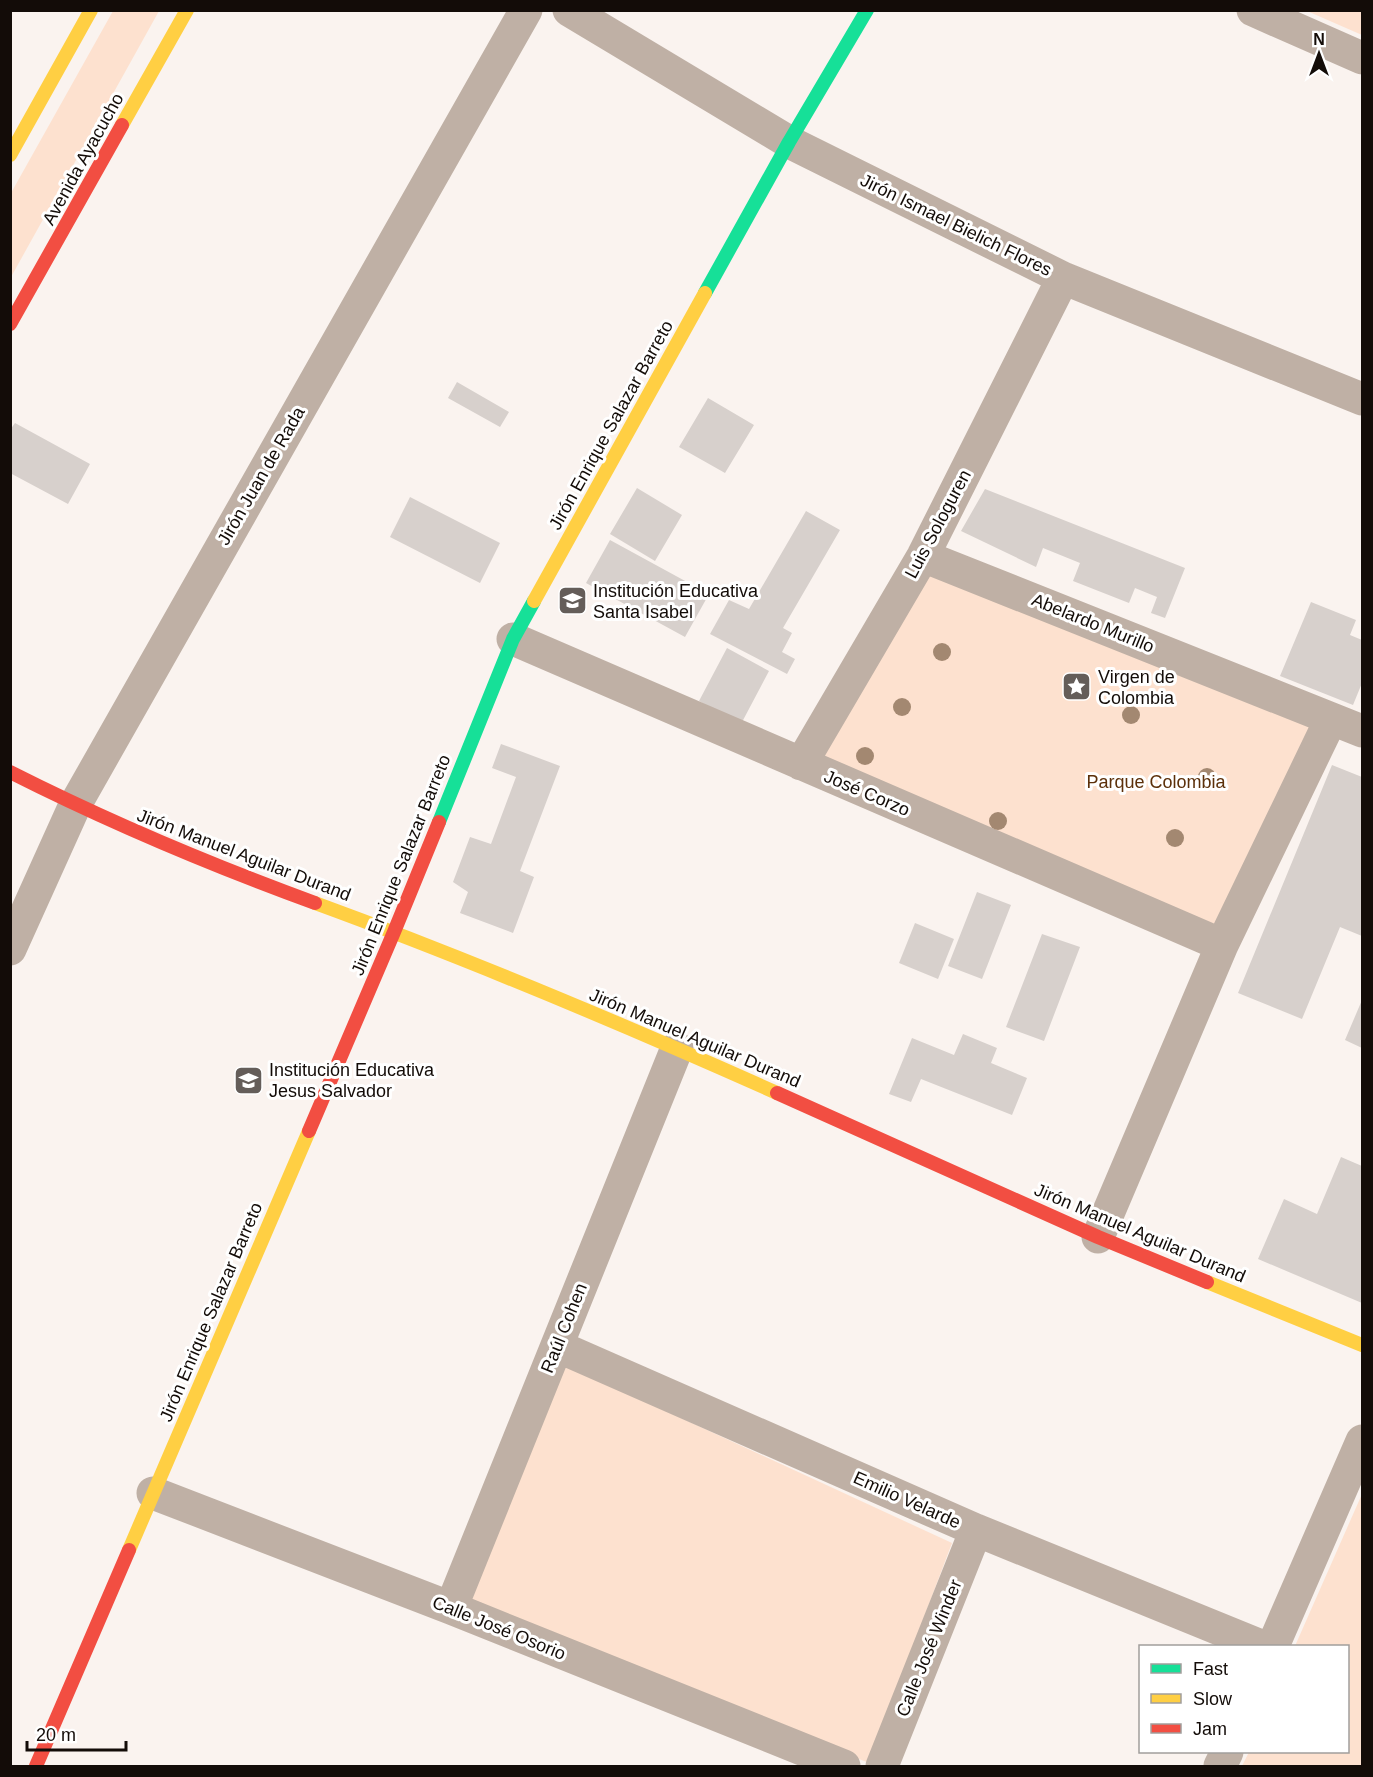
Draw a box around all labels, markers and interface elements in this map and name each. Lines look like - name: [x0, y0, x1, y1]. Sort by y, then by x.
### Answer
- north arrow: [1289, 24, 1349, 84]
- text: N: [1313, 31, 1325, 48]
- street label: Avenida Ayacucho: [39, 90, 127, 228]
- street label: Jirón Ismael Bielich Flores: [857, 170, 1055, 280]
- street label: Jirón Enrique Salazar Barreto: [545, 317, 677, 533]
- street label: Jirón Juan de Rada: [213, 403, 309, 549]
- street label: Luis Sologuren: [901, 466, 975, 582]
- place label: Institución Educativa Santa Isabel: [593, 581, 759, 622]
- school or university icon: Institución Educativa Santa Isabel: [556, 585, 588, 617]
- street label: Abelardo Murillo: [1029, 589, 1157, 657]
- place label: Virgen de Colombia: [1098, 667, 1175, 708]
- place icon: Virgen de Colombia: [1061, 671, 1093, 703]
- street label: Jirón Enrique Salazar Barreto: [348, 752, 454, 978]
- street label: José Corzo: [821, 766, 913, 820]
- park label: Parque Colombia: [1086, 772, 1227, 792]
- street label: Jirón Manuel Aguilar Durand: [134, 805, 354, 905]
- street label: Jirón Manuel Aguilar Durand: [587, 984, 803, 1092]
- place label: Institución Educativa Jesus Salvador: [269, 1060, 435, 1101]
- school or university icon: Institución Educativa Jesus Salvador: [232, 1064, 264, 1096]
- street label: Jirón Manuel Aguilar Durand: [1032, 1179, 1248, 1287]
- street label: Jirón Enrique Salazar Barreto: [156, 1199, 266, 1425]
- street label: Raúl Cohen: [537, 1280, 591, 1376]
- street label: Emilio Velarde: [850, 1467, 964, 1533]
- street label: Calle José Winder: [892, 1577, 966, 1719]
- street label: Calle José Osorio: [429, 1592, 569, 1664]
- legend: [1139, 1645, 1349, 1753]
- text: Fast: [1193, 1659, 1228, 1679]
- text: Slow: [1193, 1689, 1233, 1709]
- scale bar: [27, 1714, 126, 1752]
- text: Jam: [1193, 1719, 1227, 1739]
- text: 20 m: [36, 1725, 76, 1745]

